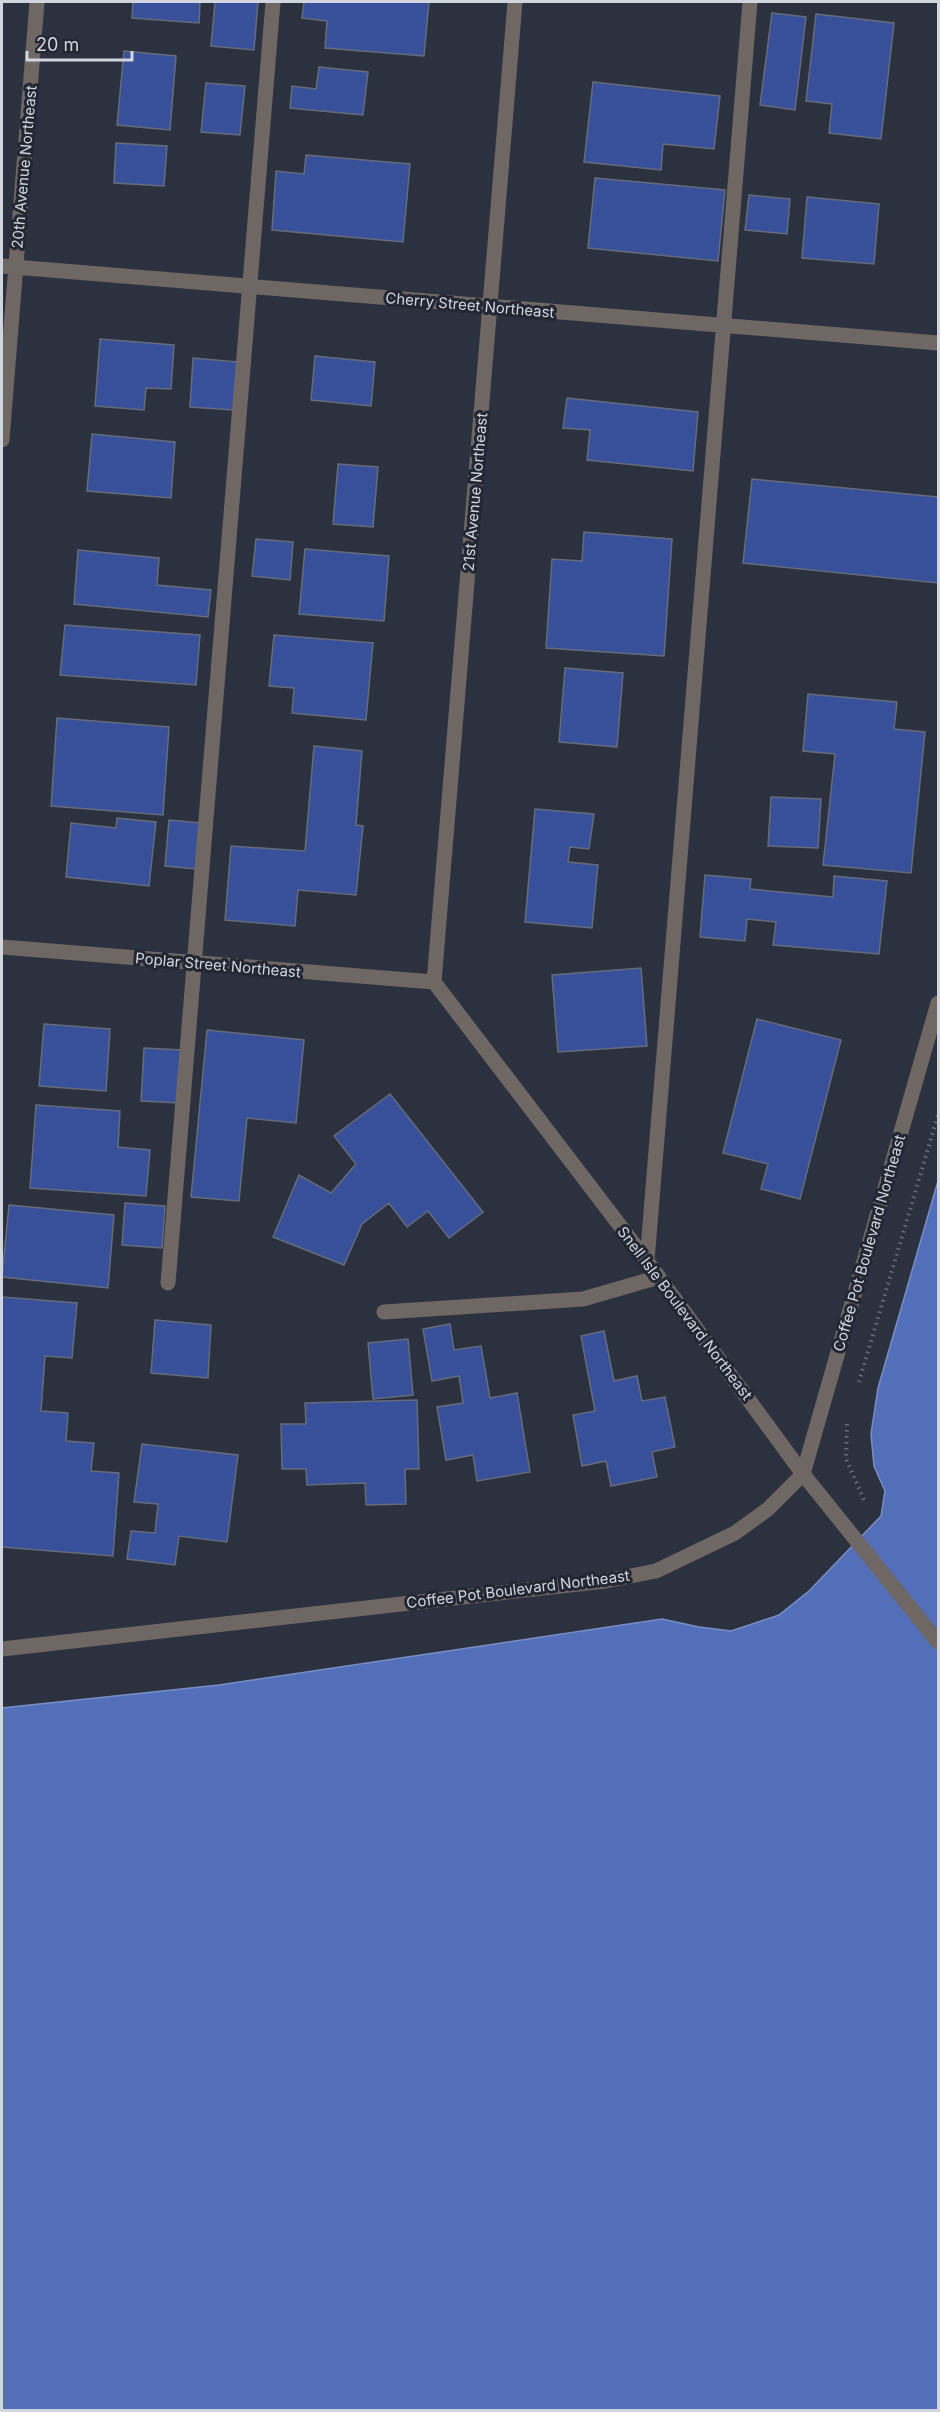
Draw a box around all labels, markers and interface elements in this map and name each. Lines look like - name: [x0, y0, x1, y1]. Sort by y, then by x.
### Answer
- scale bar: [27, 24, 132, 62]
- text: 20 m: [36, 34, 79, 55]
- street label: 20th Avenue Northeast: [7, 84, 41, 249]
- street label: Cherry Street Northeast: [385, 288, 555, 322]
- street label: 21st Avenue Northeast: [459, 412, 491, 572]
- street label: Poplar Street Northeast: [134, 948, 302, 982]
- street label: Coffee Pot Boulevard Northeast: [829, 1132, 909, 1354]
- street label: Snell Isle Boulevard Northeast: [613, 1222, 757, 1404]
- street label: Coffee Pot Boulevard Northeast: [405, 1566, 631, 1612]

